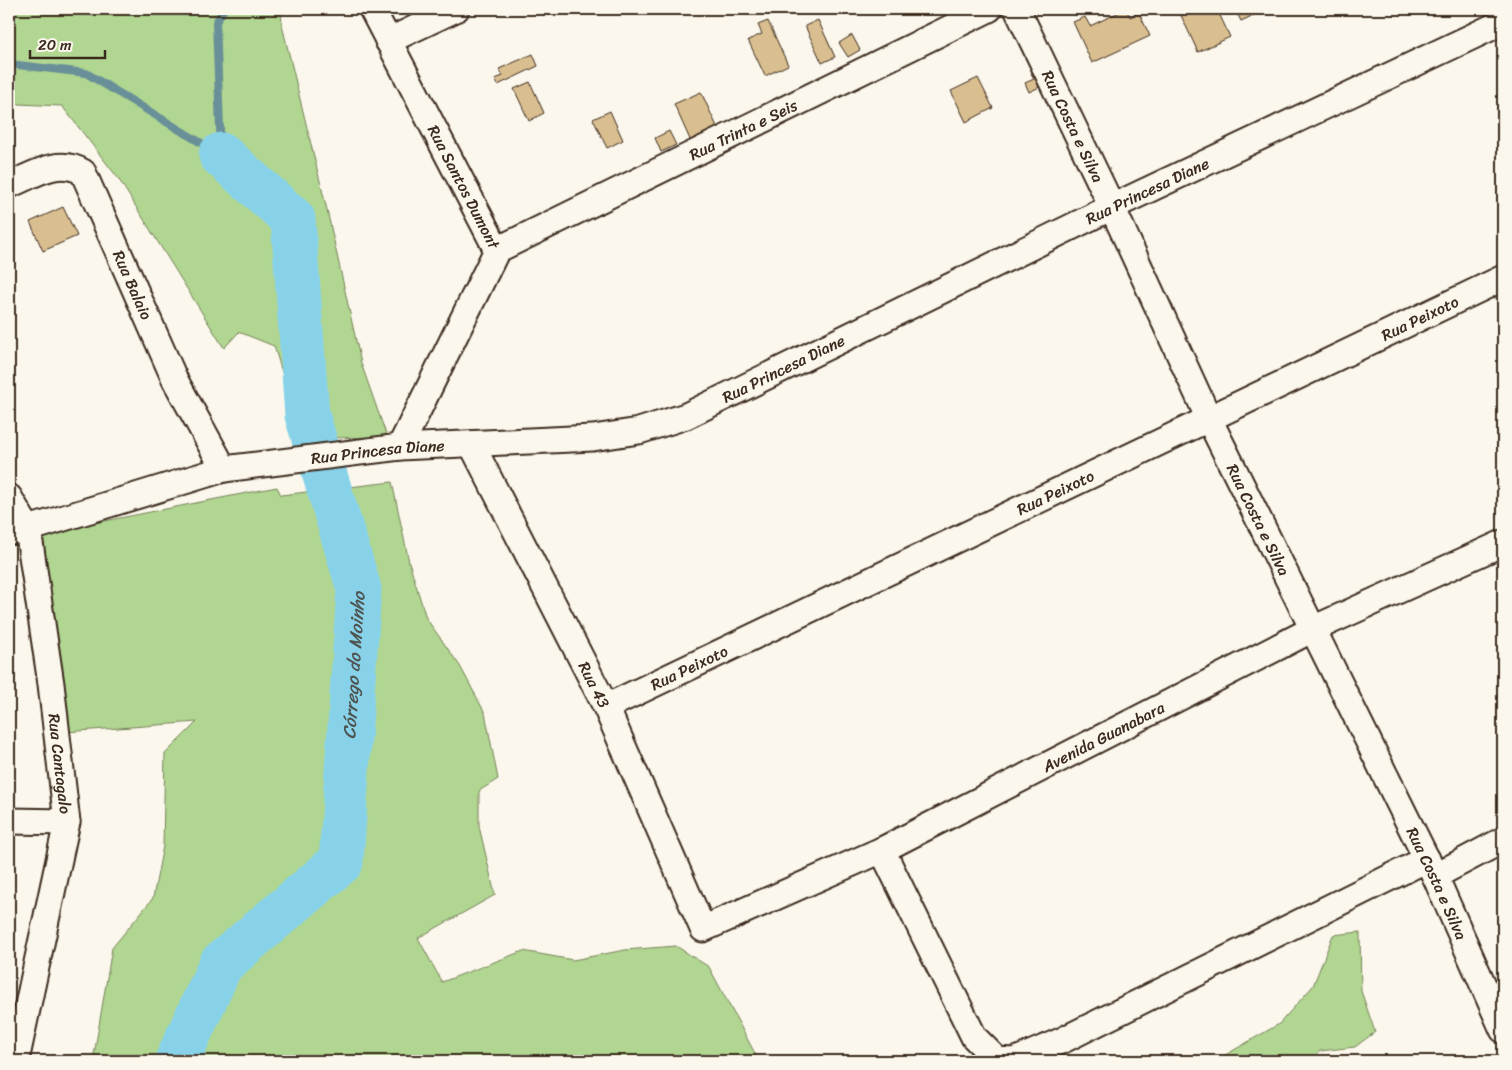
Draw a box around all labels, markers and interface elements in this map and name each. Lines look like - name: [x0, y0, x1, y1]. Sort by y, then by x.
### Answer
- scale bar: [30, 28, 105, 60]
- text: 20 m: [38, 32, 72, 58]
- street label: Rua Costa e Silva: [1033, 65, 1112, 188]
- street label: Rua Trinta e Seis: [684, 91, 803, 169]
- street label: Rua Santos Dumont: [419, 119, 508, 255]
- street label: Rua Princesa Diane: [1080, 149, 1214, 233]
- street label: Rua Balaio: [104, 245, 161, 325]
- street label: Rua Peixoto: [1376, 287, 1464, 349]
- street label: Rua Princesa Diane: [717, 326, 850, 411]
- street label: Rua Princesa Diane: [309, 431, 445, 473]
- street label: Rua Costa e Silva: [1218, 459, 1298, 581]
- street label: Rua Peixoto: [1012, 461, 1099, 524]
- water label: Córrego do Moinho: [333, 590, 375, 740]
- street label: Rua Peixoto: [645, 637, 733, 699]
- street label: Rua 43: [570, 656, 618, 713]
- street label: Avenida Guanabara: [1036, 693, 1171, 781]
- street label: Rua Cantagalo: [40, 712, 80, 815]
- street label: Rua Costa e Silva: [1398, 822, 1475, 945]

